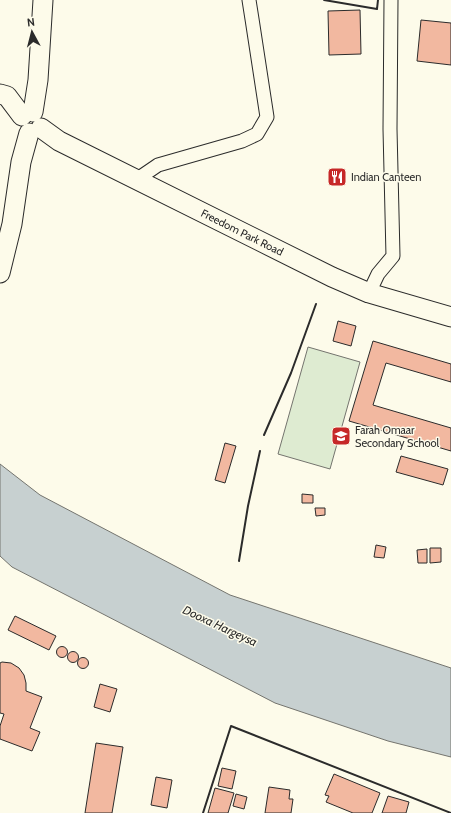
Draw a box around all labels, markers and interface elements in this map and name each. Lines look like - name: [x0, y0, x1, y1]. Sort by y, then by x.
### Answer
- north arrow: [12, 12, 52, 52]
- text: N: [26, 15, 35, 29]
- restaurant icon: Indian Canteen: [326, 166, 348, 188]
- place label: Indian Canteen: [351, 170, 421, 184]
- street label: Freedom Park Road: [199, 206, 286, 259]
- place label: Farah Omaar Secondary School: [355, 423, 440, 450]
- school or university icon: Farah Omaar Secondary School: [330, 425, 352, 447]
- water label: Dooxa Hargeysa: [181, 602, 260, 649]

